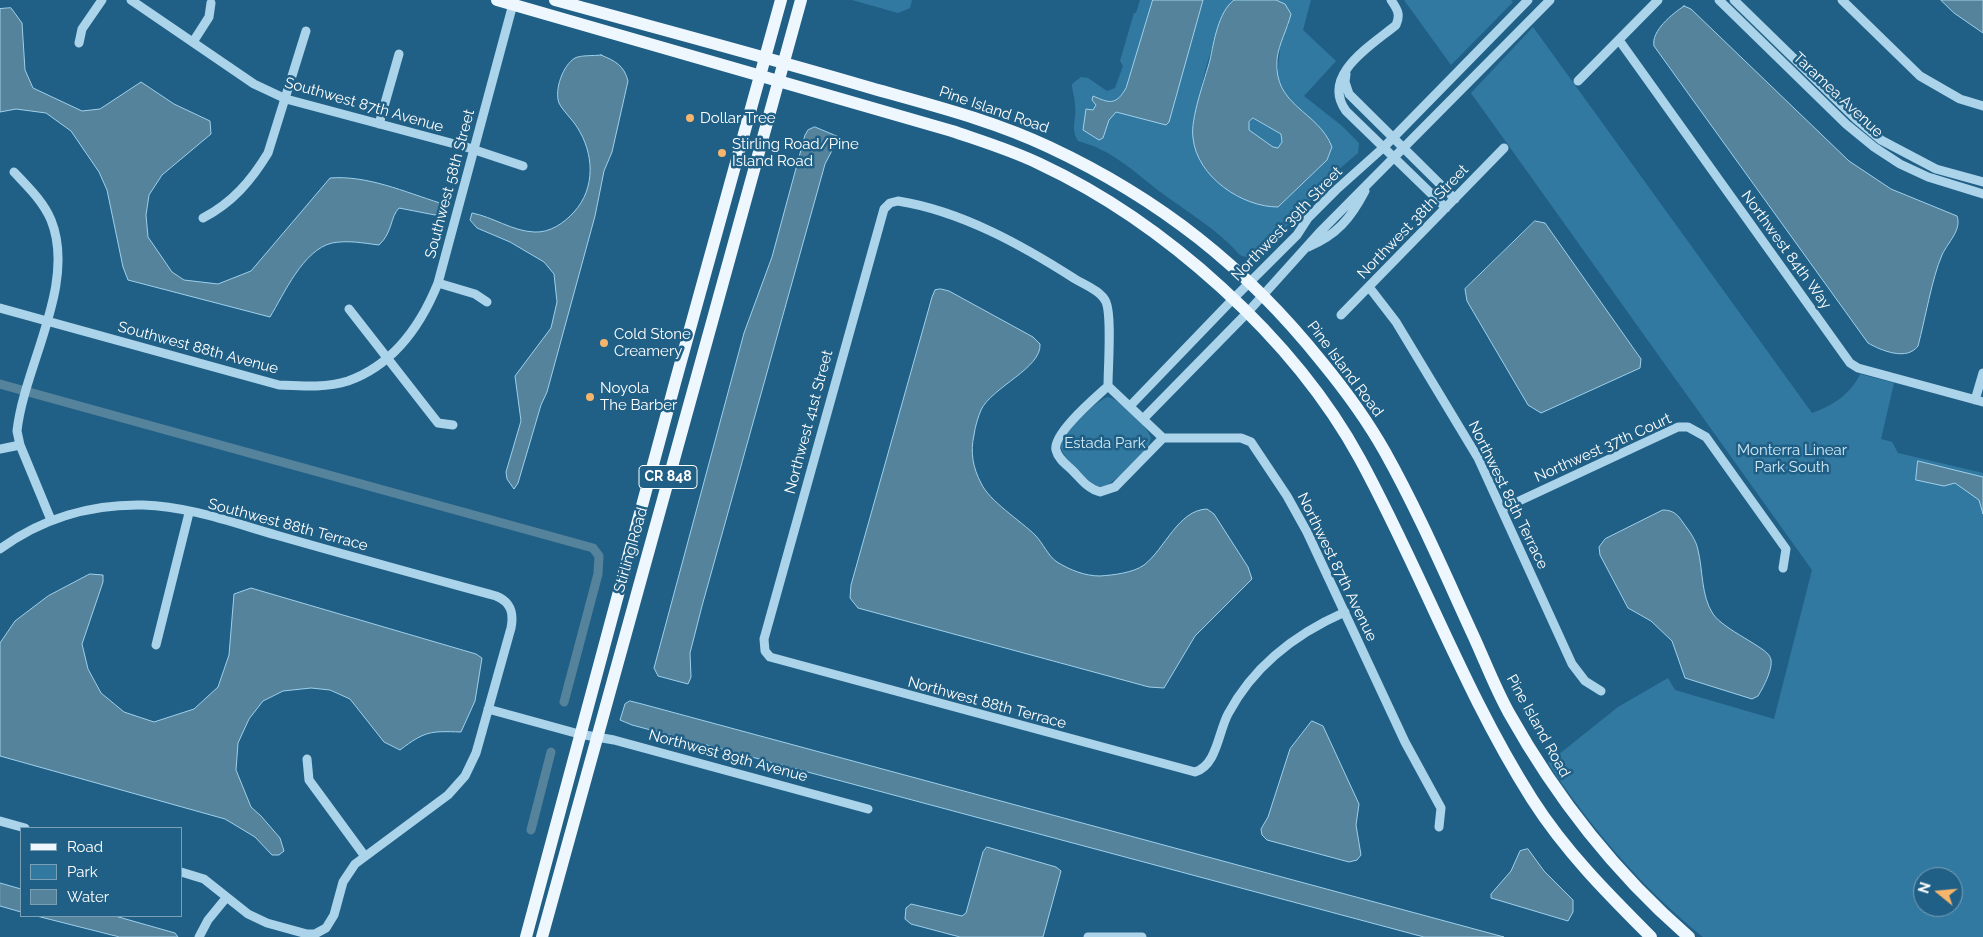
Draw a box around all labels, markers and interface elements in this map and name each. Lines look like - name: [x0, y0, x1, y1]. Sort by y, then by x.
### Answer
- street label: Taramea Avenue: [1789, 49, 1887, 141]
- street label: Southwest 87th Avenue: [282, 74, 446, 136]
- street label: Pine Island Road: [937, 83, 1051, 137]
- street label: Southwest 58th Street: [421, 107, 479, 261]
- place label: Dollar Tree: [700, 109, 776, 127]
- marker: Dollar Tree: [684, 112, 696, 124]
- place label: Stirling Road/Pine Island Road: [732, 135, 859, 170]
- marker: Stirling Road/Pine Island Road: [716, 147, 728, 159]
- street label: Northwest 38th Street: [1354, 161, 1472, 283]
- street label: Northwest 39th Street: [1228, 163, 1346, 285]
- street label: Northwest 84th Way: [1737, 187, 1835, 313]
- street label: Southwest 88th Avenue: [116, 318, 280, 378]
- street label: Pine Island Road: [1303, 318, 1387, 420]
- place label: Cold Stone Creamery: [614, 325, 691, 360]
- marker: Cold Stone Creamery: [598, 337, 610, 349]
- street label: Northwest 41st Street: [781, 348, 837, 496]
- place label: Noyola The Barber: [600, 379, 677, 414]
- marker: Noyola The Barber: [584, 391, 596, 403]
- street label: Northwest 37th Court: [1532, 410, 1674, 486]
- street label: Northwest 85th Terrace: [1464, 418, 1552, 572]
- park label: Estada Park: [1064, 434, 1146, 452]
- park label: Monterra Linear Park South: [1737, 441, 1847, 476]
- road number: CR 848: [639, 466, 697, 488]
- street label: Northwest 87th Avenue: [1293, 490, 1381, 644]
- street label: Southwest 88th Terrace: [206, 495, 370, 555]
- street label: Stirling Road: [610, 505, 652, 595]
- street label: Pine Island Road: [1502, 671, 1574, 781]
- street label: Northwest 88th Terrace: [906, 673, 1068, 733]
- street label: Northwest 89th Avenue: [646, 726, 810, 786]
- legend: [20, 827, 182, 917]
- text: Road: [67, 838, 103, 856]
- text: Park: [67, 863, 98, 881]
- north arrow: [1913, 867, 1963, 917]
- text: N: [1915, 880, 1934, 895]
- text: Water: [67, 888, 109, 906]

